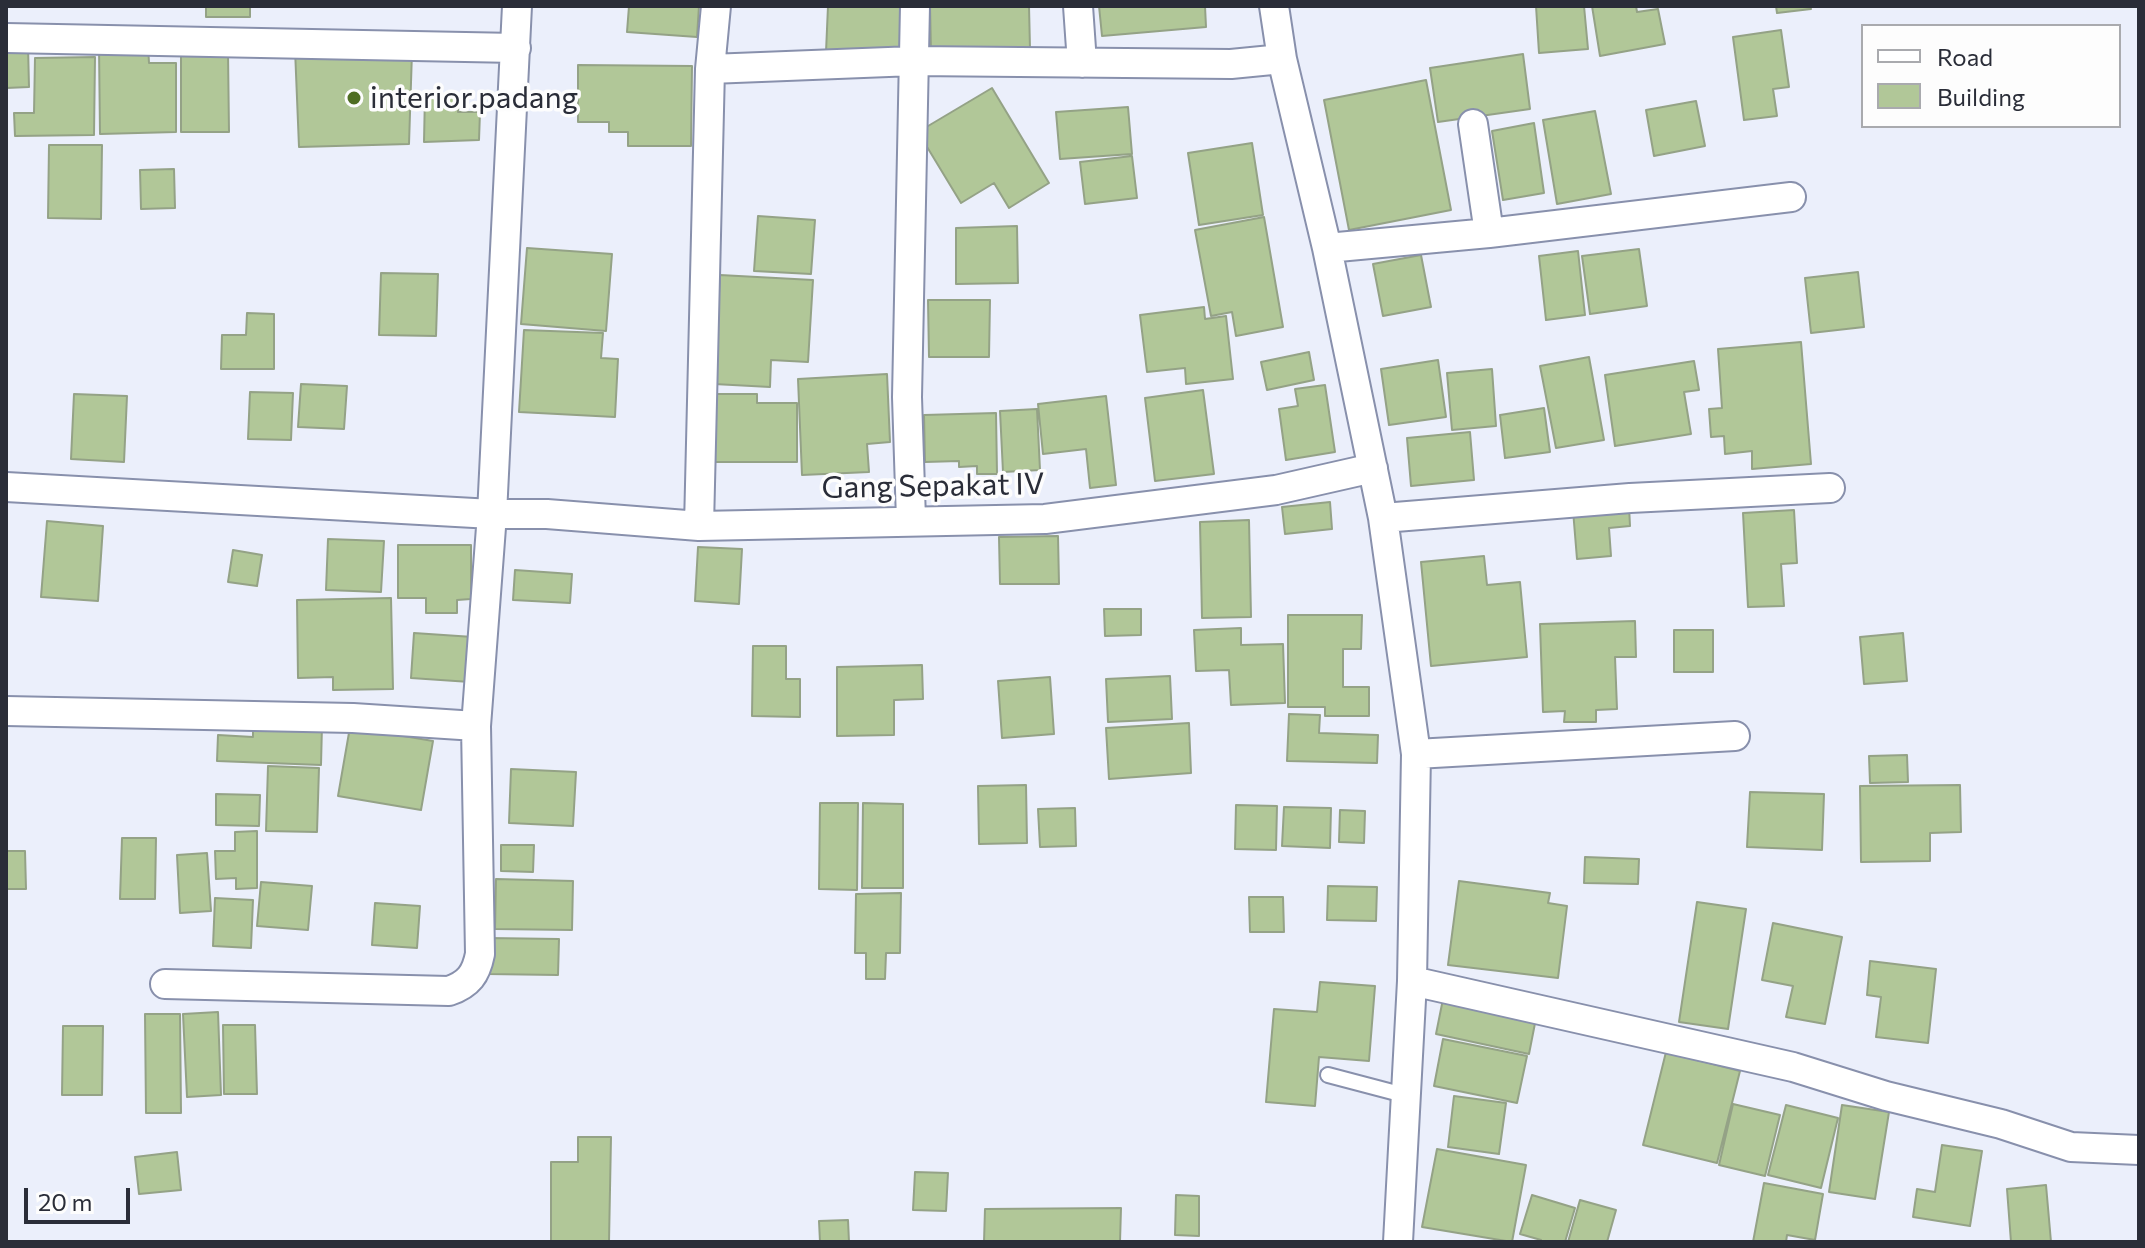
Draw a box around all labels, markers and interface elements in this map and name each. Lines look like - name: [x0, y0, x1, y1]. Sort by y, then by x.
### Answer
- legend: [1861, 24, 2121, 128]
- text: Road: [1937, 42, 1993, 71]
- place label: interior.padang: [370, 80, 578, 116]
- text: Building: [1937, 82, 2025, 111]
- marker: interior.padang: [345, 89, 363, 107]
- street label: Gang Sepakat IV: [821, 466, 1045, 506]
- scale bar: [28, 1172, 134, 1222]
- text: 20 m: [38, 1187, 92, 1216]

